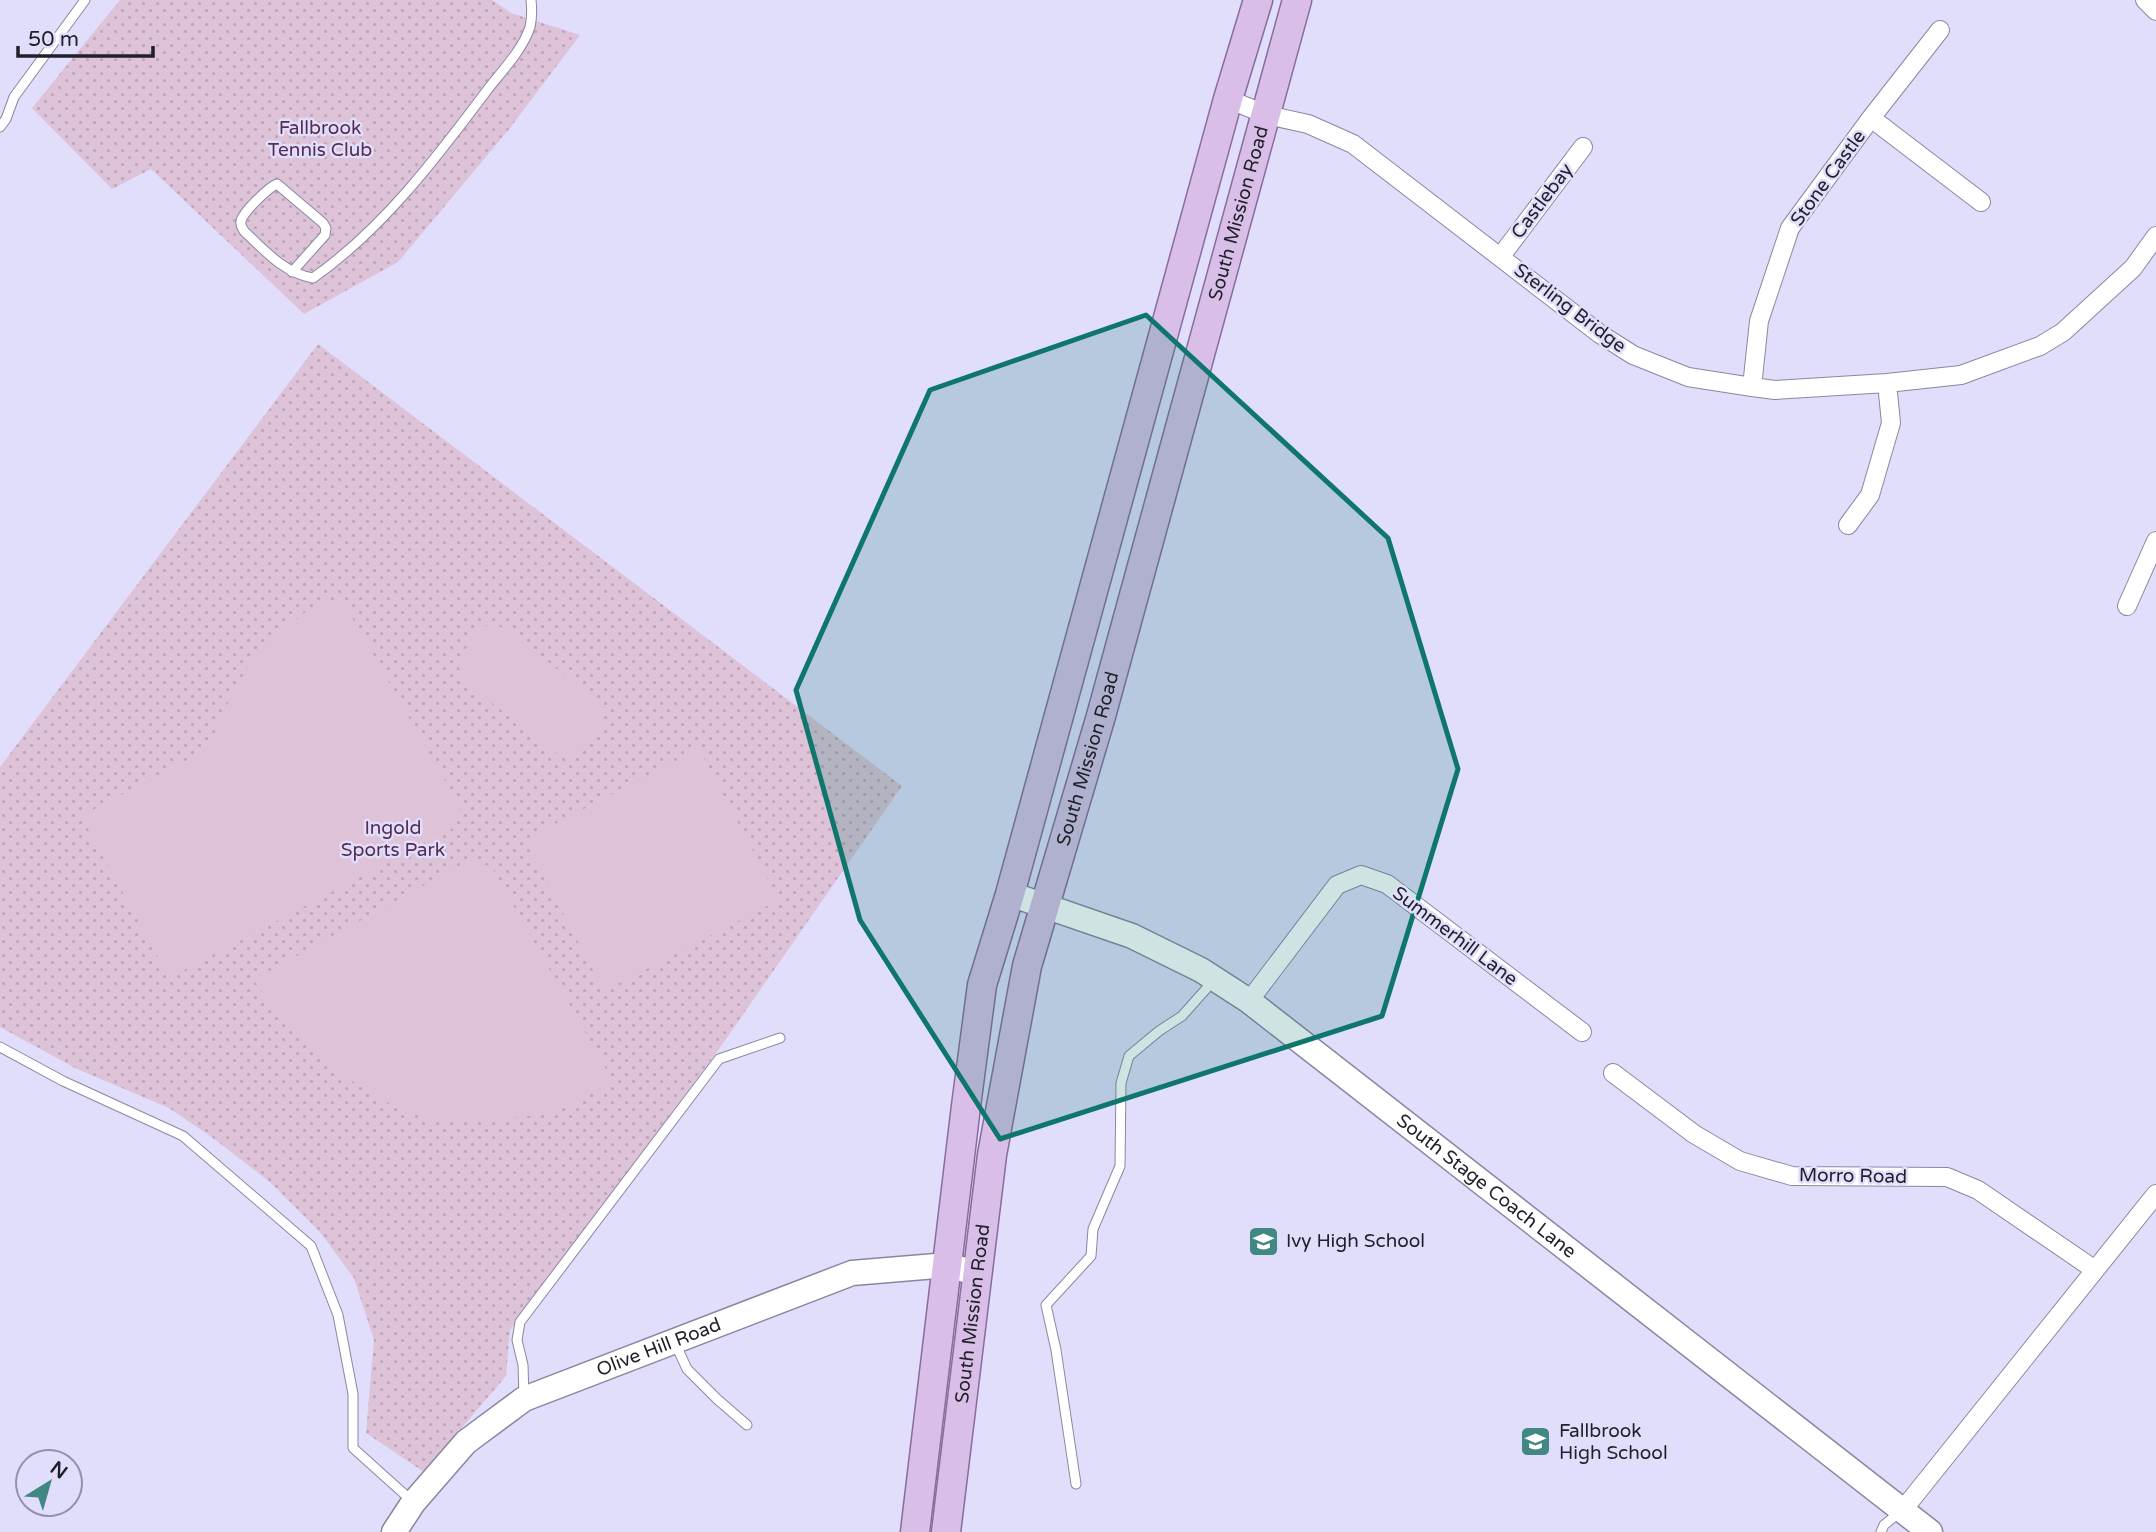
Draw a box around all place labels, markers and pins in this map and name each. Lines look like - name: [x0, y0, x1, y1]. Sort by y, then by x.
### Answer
- school or university icon: Ivy High School: [1246, 1224, 1280, 1258]
- place label: Ivy High School: [1286, 1230, 1425, 1252]
- place label: Fallbrook High School: [1559, 1420, 1668, 1464]
- school or university icon: Fallbrook High School: [1519, 1425, 1553, 1459]

